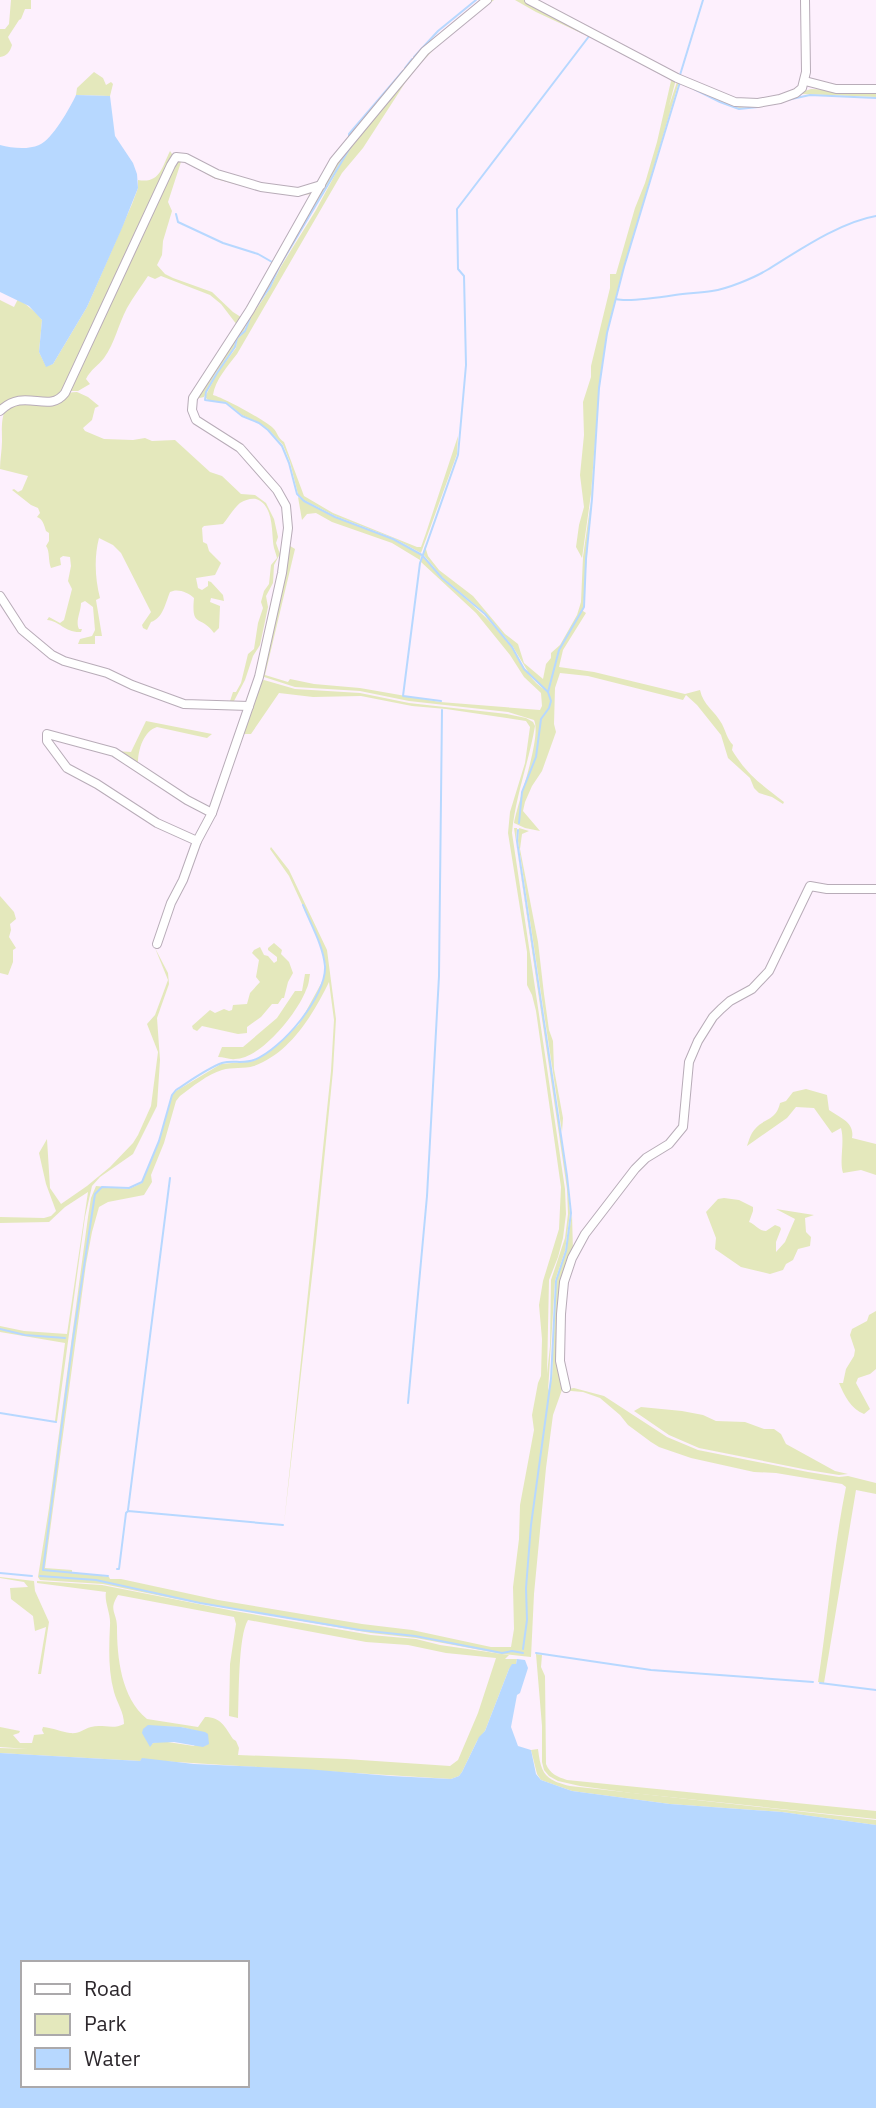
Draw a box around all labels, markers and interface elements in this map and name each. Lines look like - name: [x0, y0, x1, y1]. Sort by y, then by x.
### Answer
- legend: [21, 1961, 248, 2087]
- text: Road: [84, 1974, 132, 2002]
- text: Park: [84, 2009, 127, 2037]
- text: Water: [84, 2044, 141, 2072]

